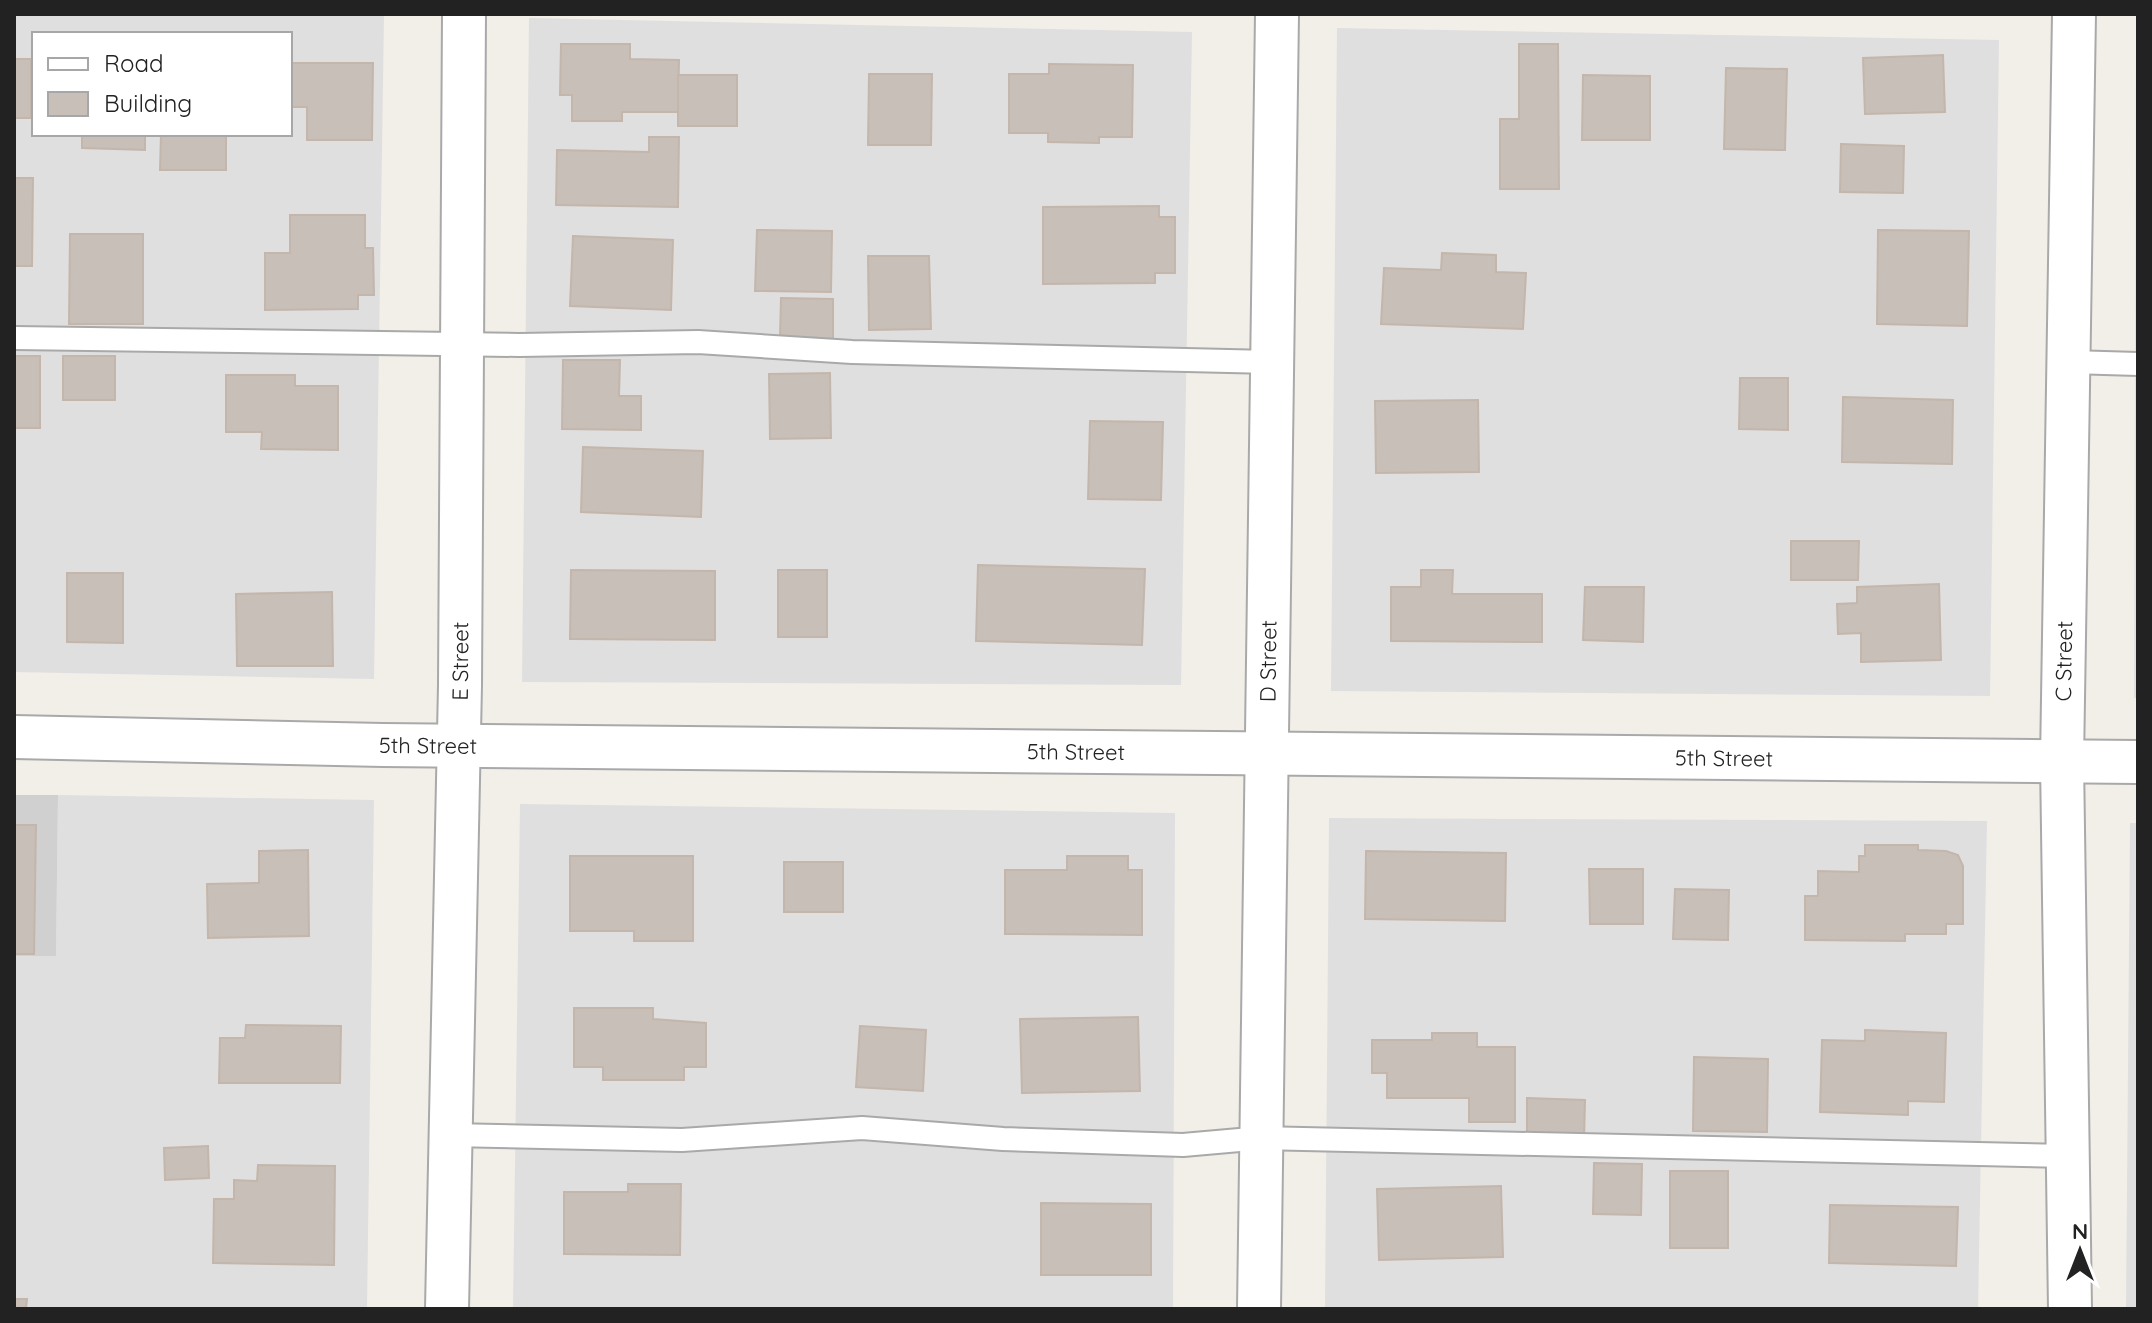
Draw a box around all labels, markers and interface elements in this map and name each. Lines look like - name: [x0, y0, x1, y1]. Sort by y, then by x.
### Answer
- legend: [32, 32, 292, 136]
- text: Road: [104, 48, 164, 78]
- text: Building: [104, 88, 192, 118]
- street label: D Street: [1253, 620, 1283, 702]
- street label: C Street: [2049, 621, 2078, 702]
- street label: E Street: [446, 622, 474, 701]
- street label: 5th Street: [379, 731, 477, 760]
- street label: 5th Street: [1027, 737, 1125, 766]
- street label: 5th Street: [1675, 744, 1773, 772]
- north arrow: [2040, 1211, 2120, 1291]
- text: N: [2072, 1217, 2088, 1245]

